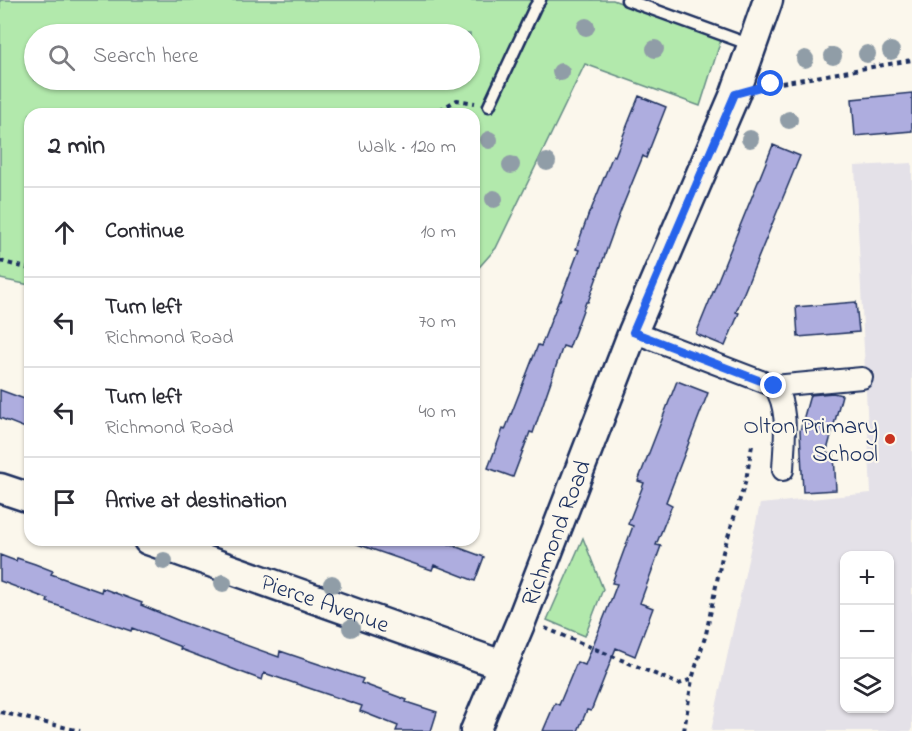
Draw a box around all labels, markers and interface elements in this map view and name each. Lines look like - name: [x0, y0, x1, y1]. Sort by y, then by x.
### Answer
- search box: [24, 24, 480, 90]
- icon: search: [45, 41, 78, 74]
- text: Search here: [93, 41, 198, 73]
- route start: [757, 70, 783, 96]
- text: 2 min: [48, 128, 105, 166]
- text: Walk · 120 m: [358, 133, 456, 162]
- icon: ahead: [48, 216, 81, 249]
- text: Continue: [105, 216, 184, 248]
- text: 10 m: [420, 218, 456, 247]
- text: Turn left: [105, 292, 182, 324]
- icon: left: [48, 306, 81, 339]
- text: 70 m: [419, 308, 456, 337]
- text: Richmond Road: [105, 324, 234, 353]
- route end: [760, 372, 786, 398]
- text: Turn left: [105, 382, 182, 414]
- icon: left: [48, 396, 81, 429]
- text: 40 m: [419, 398, 456, 427]
- place label: Olton Primary School: [743, 410, 878, 473]
- text: Richmond Road: [105, 414, 234, 443]
- marker: Olton Primary School: [883, 432, 897, 446]
- street label: Richmond Road: [514, 455, 602, 612]
- icon: arrive: [48, 486, 81, 519]
- text: Arrive at destination: [105, 486, 287, 518]
- map controls: [840, 551, 894, 713]
- button: +: [840, 551, 894, 605]
- street label: Pierce Avenue: [255, 566, 394, 644]
- button: −: [840, 605, 894, 659]
- button: layers: [840, 659, 894, 713]

